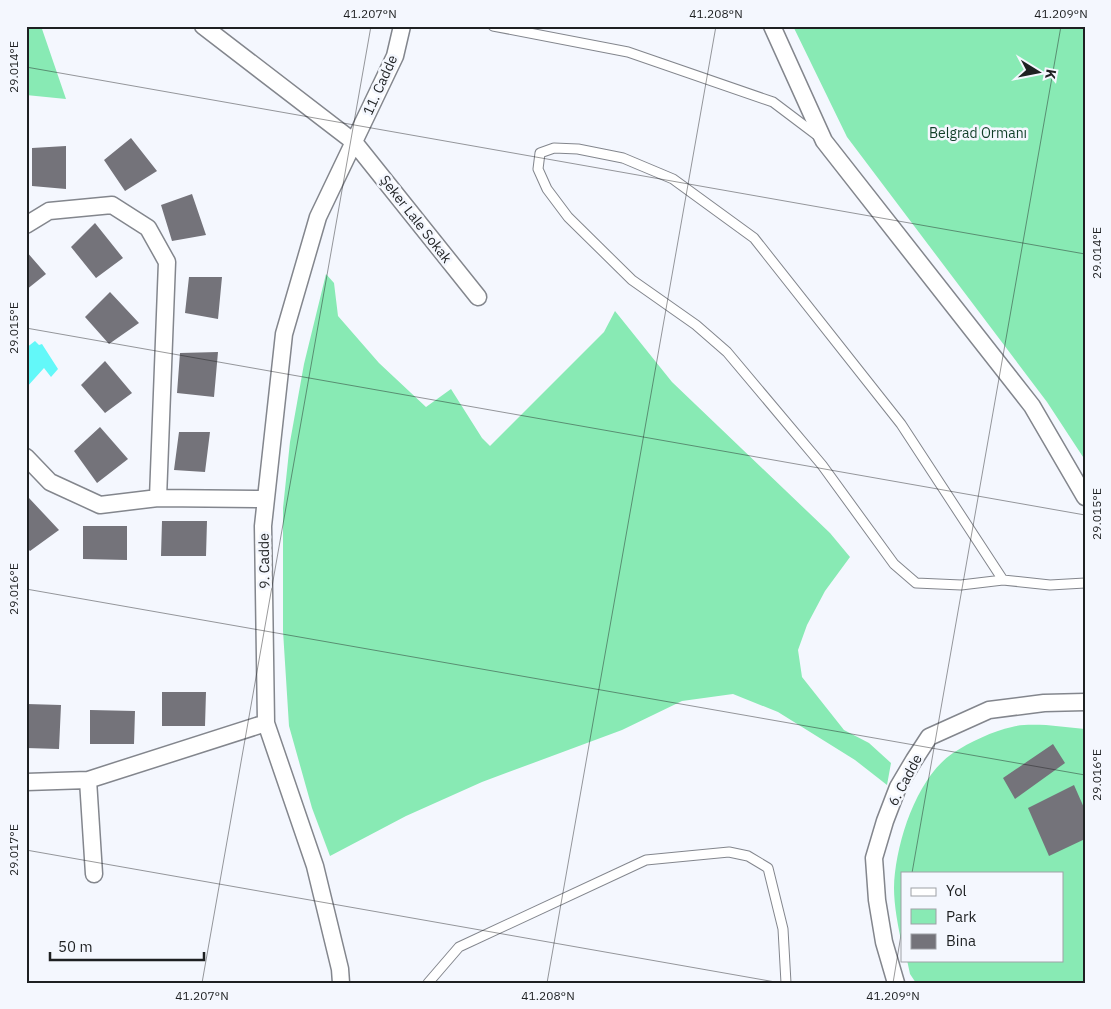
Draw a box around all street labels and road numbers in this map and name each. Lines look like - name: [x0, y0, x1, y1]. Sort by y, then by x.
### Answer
- street label: 11. Cadde: [359, 52, 401, 118]
- street label: Şeker Lale Sokak: [376, 171, 456, 267]
- street label: 9. Cadde: [255, 533, 273, 589]
- street label: 6. Cadde: [884, 751, 926, 809]

